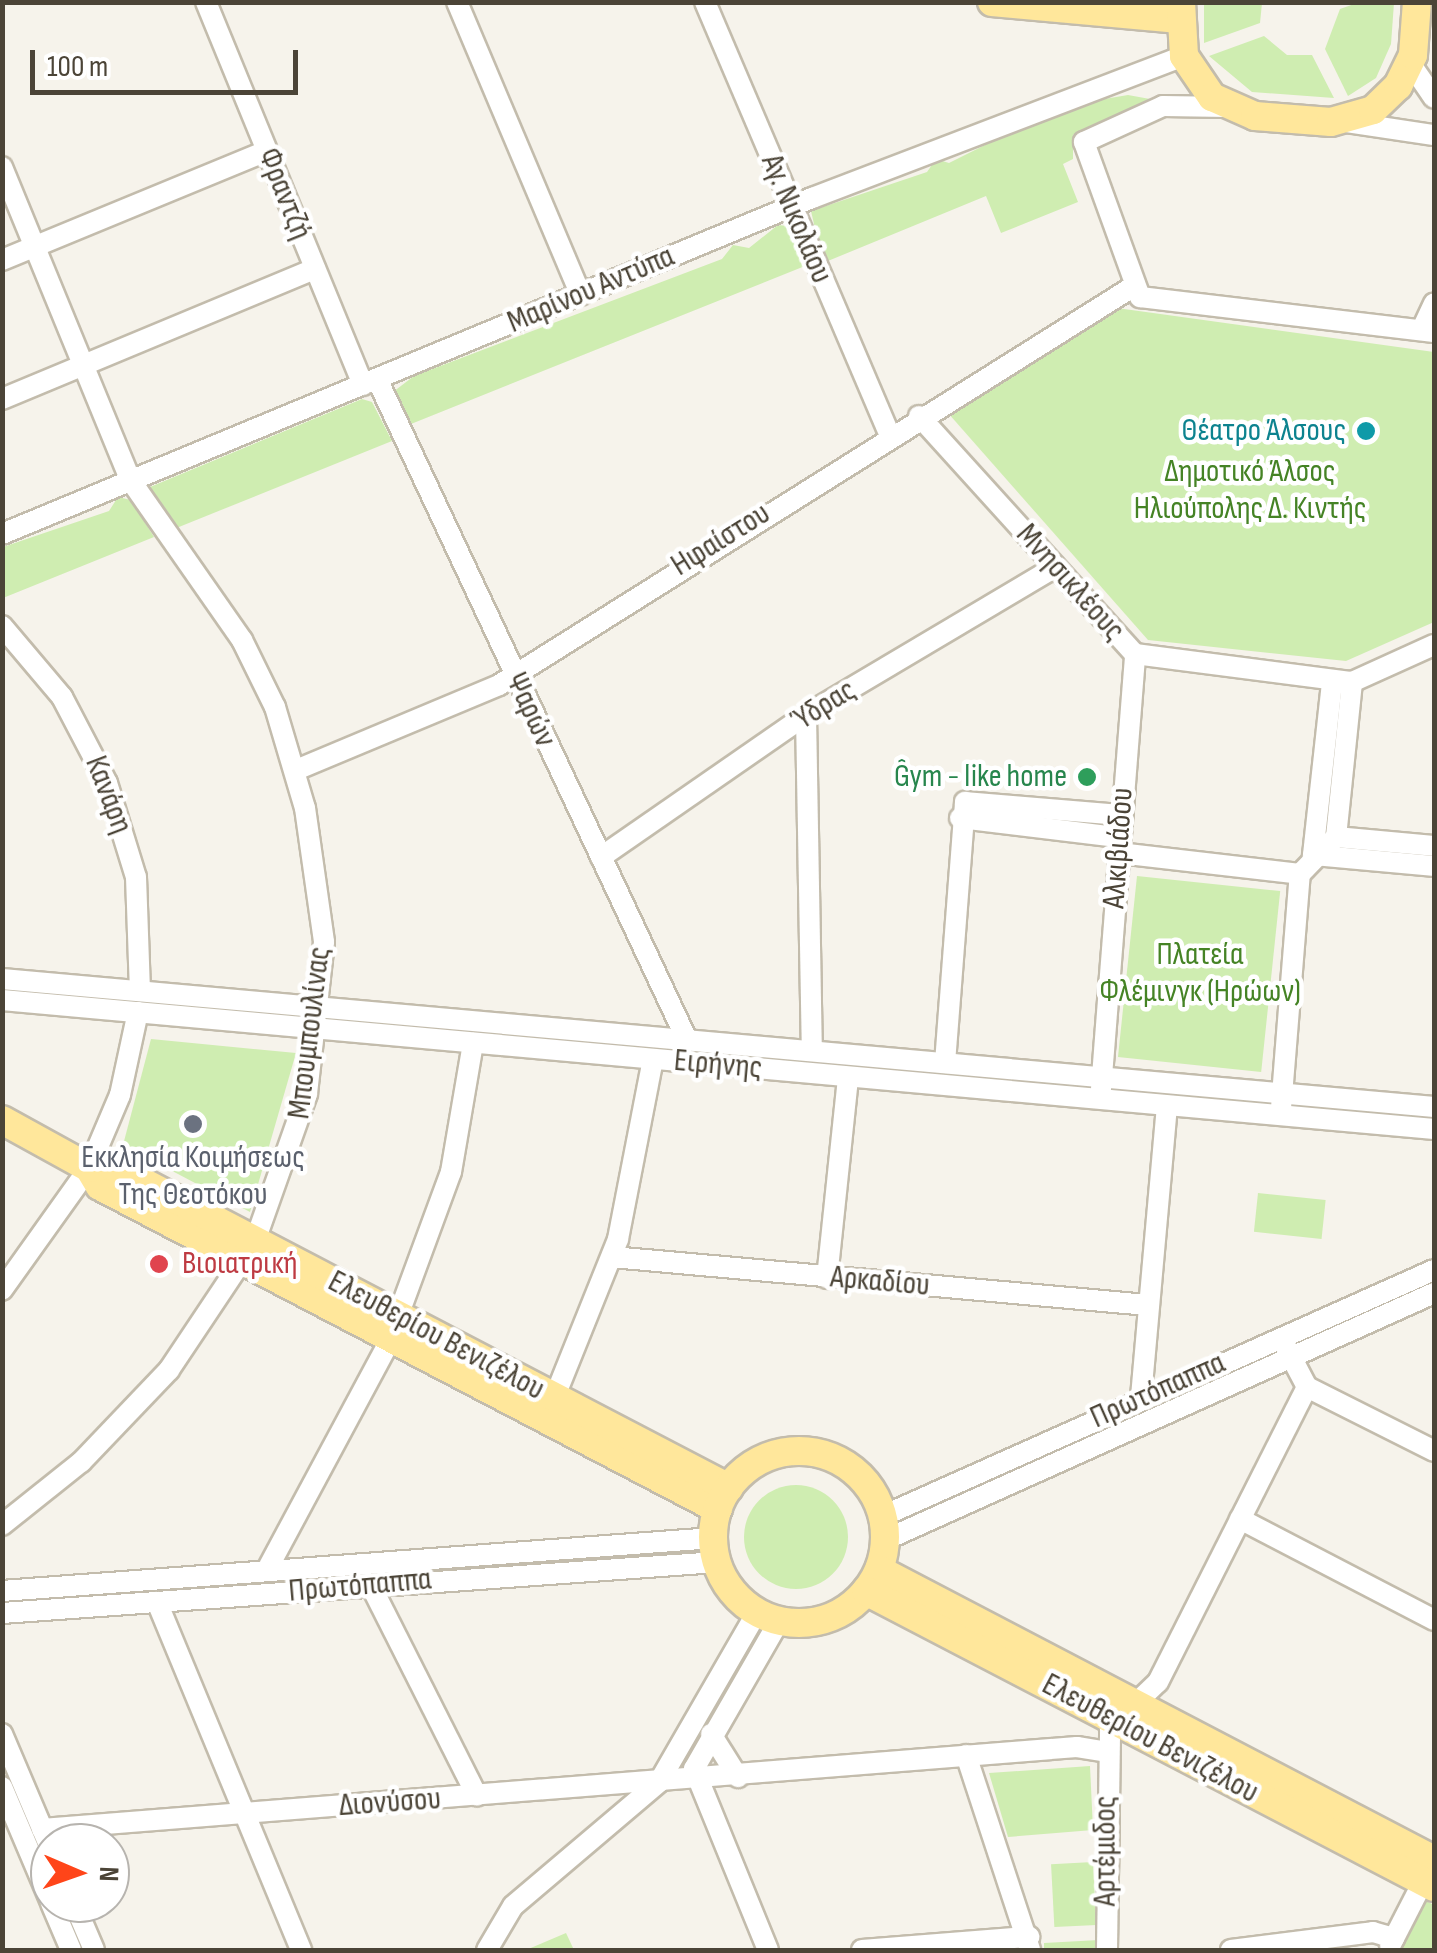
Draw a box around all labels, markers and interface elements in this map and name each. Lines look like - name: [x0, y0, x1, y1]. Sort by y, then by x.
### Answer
- scale bar: [35, 30, 302, 92]
- text: 100 m: [47, 49, 108, 85]
- street label: Φραντζή: [248, 143, 320, 245]
- street label: Αγ. Νικολάου: [752, 149, 840, 289]
- street label: Μαρίνου Αντύπα: [502, 238, 680, 342]
- place label: Θέατρο Άλσους: [1182, 412, 1346, 450]
- marker: Θέατρο Άλσους: [1355, 420, 1377, 442]
- park label: Δημοτικό Άλσος Ηλιούπολης Δ. Κιντής: [1134, 454, 1366, 529]
- street label: Ηφαίστου: [665, 495, 777, 585]
- street label: Μνησικλέους: [1007, 516, 1133, 650]
- street label: Ψαρών: [496, 667, 564, 753]
- street label: Ύδρας: [785, 672, 863, 740]
- street label: Κανάρη: [76, 751, 140, 839]
- place label: Ĝym - like home: [894, 758, 1067, 796]
- marker: Ĝym - like home: [1076, 766, 1098, 788]
- street label: Αλκιβιάδου: [1096, 786, 1142, 910]
- park label: Πλατεία Φλέμινγκ (Ηρώων): [1099, 937, 1301, 1012]
- street label: Μπουμπουλίνας: [280, 945, 340, 1121]
- street label: Ειρήνης: [672, 1042, 764, 1088]
- marker: Εκκλησία Κοιμήσεως Της Θεοτόκου: [182, 1113, 204, 1135]
- place label: Εκκλησία Κοιμήσεως Της Θεοτόκου: [81, 1140, 305, 1215]
- place label: Βιοιατρική: [182, 1245, 297, 1283]
- marker: Βιοιατρική: [146, 1251, 172, 1277]
- street label: Αρκαδίου: [829, 1259, 931, 1305]
- street label: Ελευθερίου Βενιζέλου: [321, 1263, 551, 1409]
- street label: Πρωτόπαππα: [1085, 1344, 1231, 1438]
- street label: Πρωτόπαππα: [287, 1561, 433, 1611]
- street label: Ελευθερίου Βενιζέλου: [1035, 1666, 1265, 1812]
- street label: Διονύσου: [338, 1780, 442, 1826]
- street label: Αρτέμιδος: [1087, 1796, 1125, 1906]
- north arrow: [30, 1823, 130, 1923]
- text: N: [92, 1866, 125, 1882]

